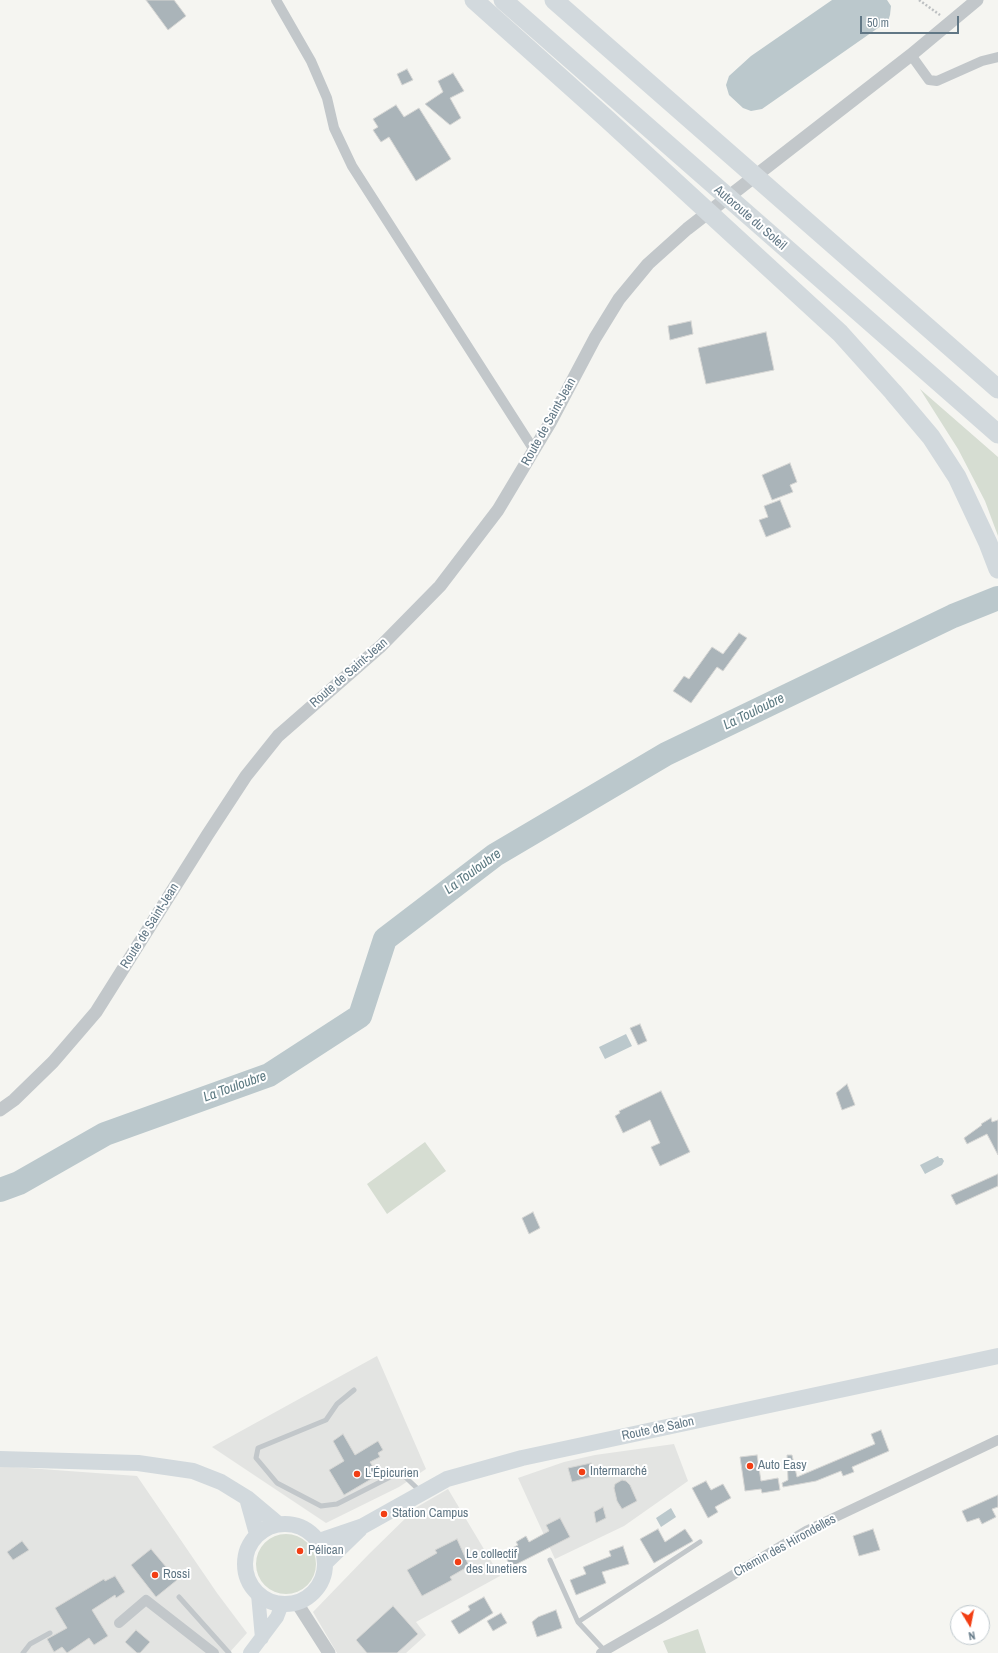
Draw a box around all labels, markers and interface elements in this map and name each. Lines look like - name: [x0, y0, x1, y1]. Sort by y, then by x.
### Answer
- scale bar: [862, 8, 961, 34]
- text: 50 m: [867, 15, 889, 31]
- street label: Autoroute du Soleil: [711, 182, 789, 254]
- street label: Route de Saint-Jean: [518, 375, 580, 469]
- street label: Route de Saint-Jean: [307, 635, 391, 711]
- water label: La Touloubre: [721, 690, 787, 734]
- water label: La Touloubre: [441, 846, 505, 898]
- street label: Route de Saint-Jean: [117, 880, 183, 972]
- water label: La Touloubre: [201, 1068, 269, 1106]
- street label: Route de Salon: [620, 1414, 696, 1444]
- place label: Auto Easy: [758, 1458, 807, 1474]
- marker: Auto Easy: [745, 1461, 755, 1471]
- place label: Intermarché: [590, 1464, 647, 1480]
- place label: L'Épicurien: [365, 1466, 419, 1482]
- marker: Intermarché: [577, 1467, 587, 1477]
- marker: L'Épicurien: [352, 1469, 362, 1479]
- place label: Station Campus: [392, 1506, 468, 1522]
- marker: Station Campus: [379, 1509, 389, 1519]
- street label: Chemin des Hirondelles: [731, 1511, 839, 1581]
- place label: Pélican: [308, 1543, 344, 1559]
- marker: Pélican: [295, 1546, 305, 1556]
- place label: Le collectif des lunetiers: [466, 1547, 527, 1578]
- marker: Le collectif des lunetiers: [453, 1557, 463, 1567]
- place label: Rossi: [163, 1567, 190, 1583]
- marker: Rossi: [150, 1570, 160, 1580]
- north arrow: [950, 1605, 990, 1645]
- text: N: [967, 1628, 976, 1643]

